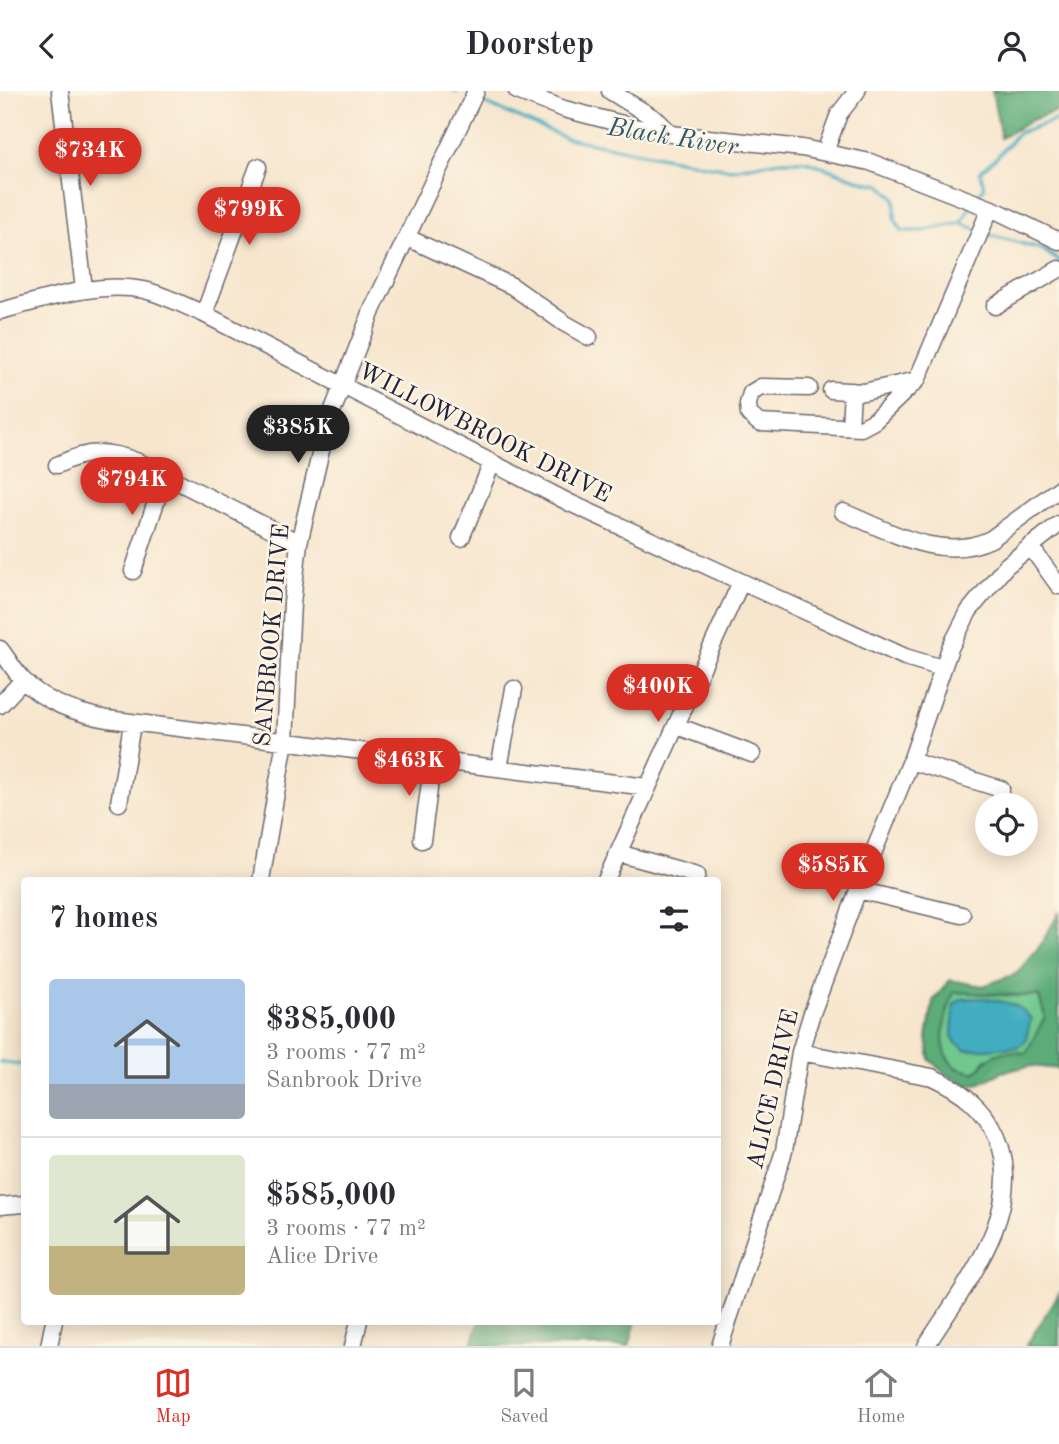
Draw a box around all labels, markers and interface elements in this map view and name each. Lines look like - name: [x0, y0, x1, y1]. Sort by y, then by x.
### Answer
- icon: back: [28, 27, 66, 65]
- icon: person: [993, 27, 1031, 65]
- text: Doorstep: [465, 30, 594, 62]
- water label: Black River: [604, 115, 741, 161]
- pin: $734K: [41, 129, 139, 188]
- text: $734K: [54, 139, 126, 162]
- pin: $799K: [200, 187, 298, 247]
- text: $799K: [213, 198, 285, 221]
- street label: WILLOWBROOK DRIVE: [354, 359, 614, 508]
- pin: $385K: [249, 405, 347, 465]
- text: $385K: [262, 416, 334, 439]
- pin: $794K: [83, 457, 181, 517]
- text: $794K: [96, 468, 168, 491]
- street label: SANBROOK DRIVE: [251, 523, 295, 748]
- pin: $400K: [609, 665, 707, 724]
- text: $400K: [622, 675, 694, 698]
- pin: $463K: [360, 739, 458, 798]
- text: $463K: [373, 749, 445, 772]
- map controls: [975, 793, 1038, 856]
- button: locate: [975, 793, 1038, 856]
- pin: $585K: [784, 843, 882, 903]
- text: $585K: [797, 854, 869, 877]
- icon: filters: [655, 900, 693, 938]
- text: 7 homes: [49, 904, 158, 934]
- text: $385,000: [266, 1005, 396, 1035]
- icon: home: [105, 1007, 189, 1091]
- street label: ALICE DRIVE: [744, 1007, 804, 1172]
- text: 3 rooms · 77 m²: [266, 1041, 426, 1064]
- text: Sanbrook Drive: [266, 1069, 422, 1092]
- text: $585,000: [266, 1181, 396, 1211]
- icon: home: [105, 1183, 189, 1267]
- text: 3 rooms · 77 m²: [266, 1217, 426, 1240]
- text: Alice Drive: [266, 1245, 378, 1268]
- tab: Map: [154, 1364, 192, 1429]
- tab: Saved: [500, 1364, 549, 1429]
- tab: Home: [857, 1364, 905, 1429]

